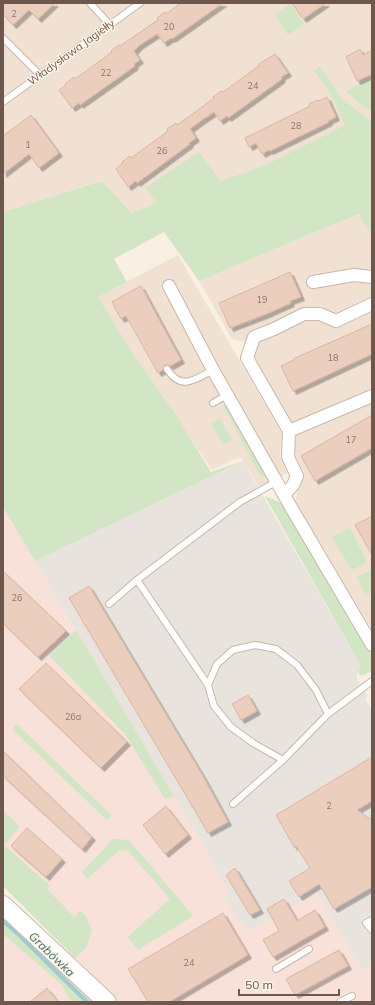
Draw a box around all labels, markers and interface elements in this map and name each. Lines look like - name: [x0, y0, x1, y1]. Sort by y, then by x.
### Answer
- house number: 2: [11, 8, 17, 19]
- street label: Władysława Jagiełły: [25, 16, 117, 88]
- house number: 20: [164, 21, 174, 32]
- house number: 22: [101, 67, 111, 78]
- house number: 24: [248, 80, 259, 91]
- house number: 28: [291, 120, 301, 131]
- house number: 1: [25, 139, 31, 150]
- house number: 26: [157, 145, 167, 156]
- house number: 19: [257, 294, 267, 305]
- house number: 18: [328, 352, 338, 363]
- house number: 17: [346, 434, 356, 445]
- house number: 26: [12, 592, 22, 603]
- house number: 26a: [65, 711, 81, 722]
- house number: 2: [326, 800, 332, 811]
- water label: Grabówka: [26, 928, 78, 980]
- house number: 24: [184, 957, 195, 968]
- scale bar: [239, 971, 339, 997]
- text: 50 m: [245, 977, 273, 992]

